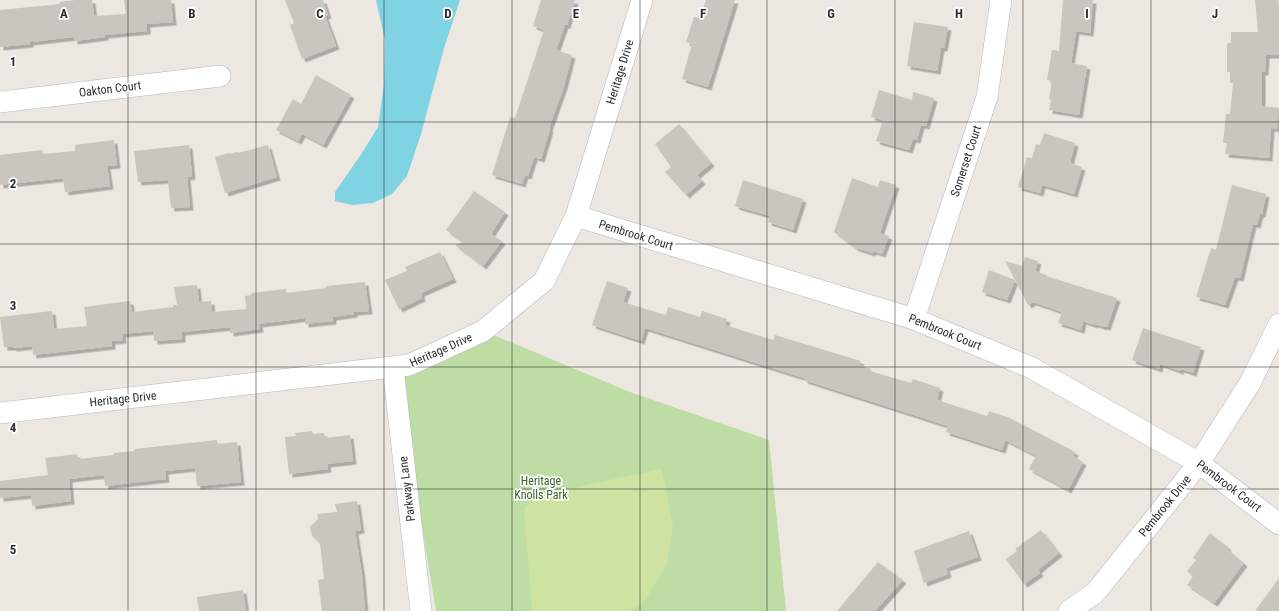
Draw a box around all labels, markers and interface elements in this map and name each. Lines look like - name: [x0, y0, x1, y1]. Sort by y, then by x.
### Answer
- text: A: [60, 6, 68, 21]
- text: B: [188, 6, 196, 21]
- text: C: [316, 6, 324, 21]
- text: D: [444, 6, 452, 21]
- text: E: [573, 6, 580, 21]
- text: F: [700, 6, 706, 21]
- text: G: [827, 6, 835, 21]
- text: H: [955, 6, 963, 21]
- text: I: [1085, 6, 1089, 21]
- text: J: [1212, 6, 1218, 21]
- street label: Heritage Drive: [604, 38, 637, 106]
- text: 1: [10, 54, 16, 69]
- street label: Oakton Court: [78, 78, 142, 100]
- street label: Somerset Court: [948, 123, 984, 198]
- text: 2: [10, 176, 17, 191]
- street label: Pembrook Court: [597, 217, 675, 253]
- text: 3: [10, 298, 16, 313]
- street label: Pembrook Court: [907, 311, 984, 353]
- street label: Heritage Drive: [408, 330, 475, 370]
- street label: Heritage Drive: [89, 388, 157, 409]
- text: 4: [10, 420, 17, 435]
- street label: Parkway Lane: [396, 455, 418, 522]
- street label: Pembrook Court: [1194, 457, 1264, 515]
- street label: Pembrook Drive: [1136, 472, 1194, 539]
- park label: Heritage Knolls Park: [514, 474, 568, 502]
- text: 5: [10, 542, 17, 557]

